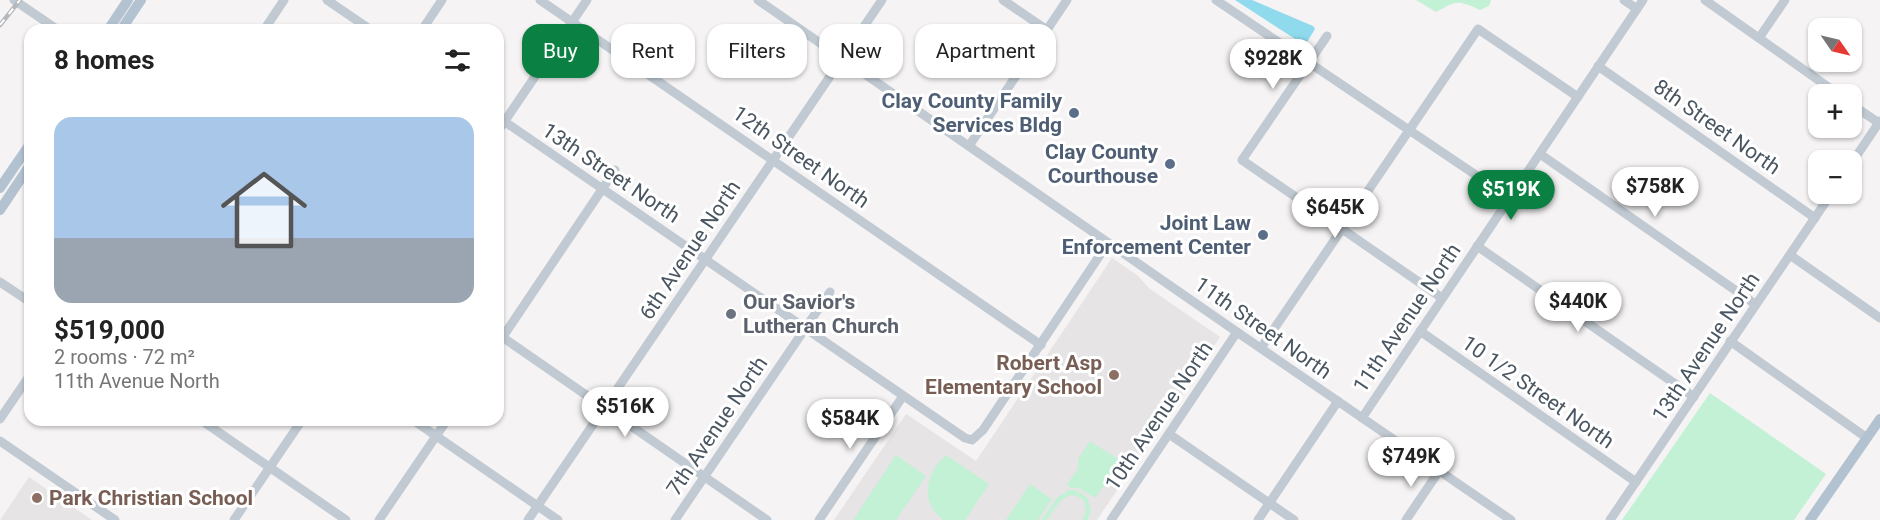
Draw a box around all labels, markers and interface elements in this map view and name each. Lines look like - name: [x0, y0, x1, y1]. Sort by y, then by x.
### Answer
- north arrow: [1808, 18, 1862, 72]
- map controls: [1808, 18, 1862, 204]
- chip: Buy: [522, 24, 599, 78]
- chip: Rent: [611, 24, 695, 78]
- chip: Filters: [707, 24, 807, 78]
- chip: New: [819, 24, 903, 78]
- chip: Apartment: [915, 24, 1056, 78]
- pin: $928K: [1231, 39, 1315, 90]
- icon: filters: [441, 44, 474, 77]
- text: 8 homes: [54, 45, 155, 75]
- text: $928K: [1244, 46, 1302, 70]
- street label: 8th Street North: [1649, 74, 1785, 180]
- button: +: [1808, 84, 1862, 138]
- place label: Clay County Family Services Bldg: [882, 89, 1062, 137]
- street label: 12th Street North: [728, 101, 874, 213]
- marker: Clay County Family Services Bldg: [1067, 106, 1081, 120]
- street label: 13th Street North: [538, 118, 684, 228]
- place label: Clay County Courthouse: [1045, 140, 1158, 188]
- button: −: [1808, 150, 1862, 204]
- icon: home: [210, 156, 318, 264]
- marker: Clay County Courthouse: [1163, 157, 1177, 171]
- pin: $758K: [1613, 167, 1697, 218]
- pin: $519K: [1469, 170, 1553, 221]
- text: $758K: [1626, 174, 1684, 198]
- street label: 6th Avenue North: [635, 176, 745, 324]
- text: $519K: [1482, 177, 1540, 201]
- pin: $645K: [1293, 188, 1377, 239]
- text: $645K: [1306, 195, 1364, 219]
- place label: Joint Law Enforcement Center: [1062, 211, 1252, 259]
- marker: Joint Law Enforcement Center: [1256, 228, 1270, 242]
- street label: 11th Avenue North: [1348, 239, 1466, 397]
- street label: 13th Avenue North: [1647, 268, 1765, 426]
- street label: 11th Street North: [1190, 272, 1336, 384]
- pin: $440K: [1536, 282, 1620, 333]
- text: $440K: [1549, 289, 1607, 313]
- place label: Our Savior's Lutheran Church: [743, 290, 899, 338]
- marker: Our Savior's Lutheran Church: [724, 307, 738, 321]
- text: $519,000: [54, 315, 165, 345]
- street label: 10 1/2 Street North: [1457, 331, 1619, 453]
- street label: 10th Avenue North: [1100, 337, 1218, 495]
- text: 2 rooms · 72 m²: [54, 345, 195, 369]
- place label: Robert Asp Elementary School: [925, 351, 1102, 399]
- street label: 7th Avenue North: [662, 352, 772, 500]
- marker: Robert Asp Elementary School: [1107, 368, 1121, 382]
- text: 11th Avenue North: [54, 369, 220, 393]
- pin: $516K: [583, 387, 667, 438]
- text: $516K: [596, 394, 654, 418]
- pin: $584K: [808, 399, 892, 450]
- text: $584K: [821, 406, 879, 430]
- pin: $749K: [1369, 437, 1453, 488]
- text: $749K: [1382, 444, 1440, 468]
- place label: Park Christian School: [49, 486, 253, 510]
- marker: Park Christian School: [30, 491, 44, 505]

